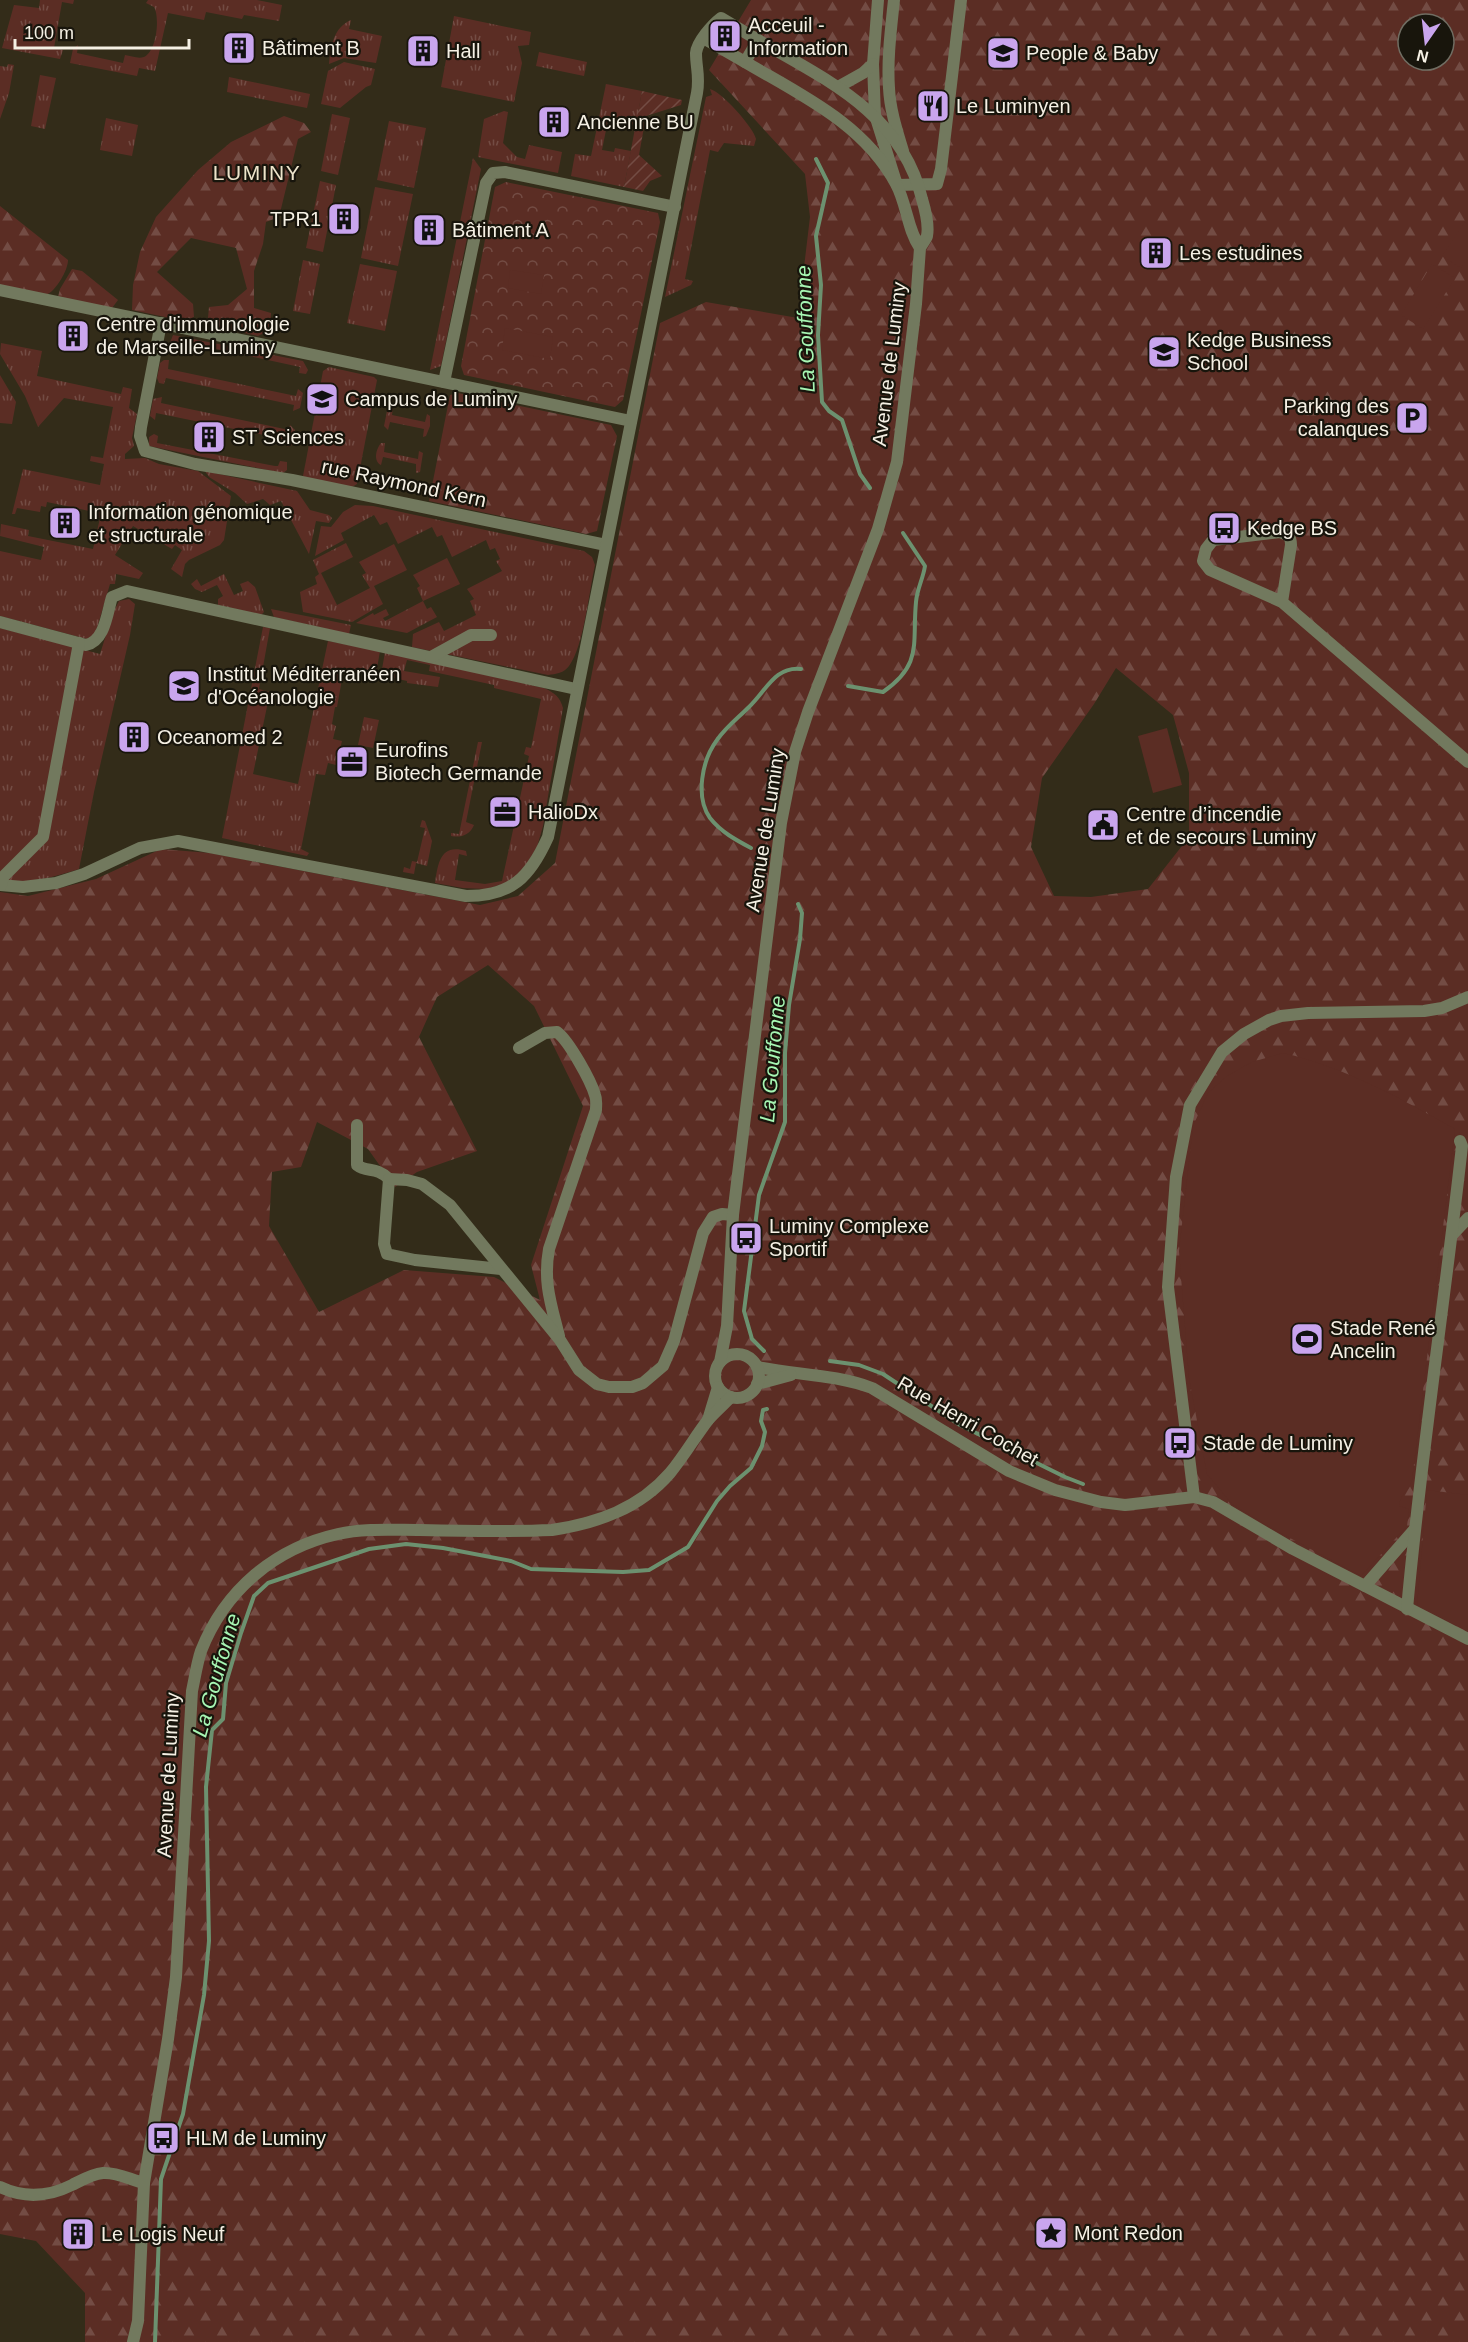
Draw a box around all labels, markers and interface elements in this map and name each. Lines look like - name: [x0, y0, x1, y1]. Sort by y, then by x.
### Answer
- scale bar: [15, 12, 189, 50]
- north arrow: [1396, 12, 1456, 72]
- place label: Acceuil - Information: [748, 14, 848, 59]
- building icon: Acceuil - Information: [707, 18, 743, 54]
- text: 100 m: [24, 23, 74, 43]
- building icon: Bâtiment B: [221, 30, 257, 66]
- building icon: Hall: [405, 33, 441, 69]
- school or university icon: People & Baby: [985, 35, 1021, 71]
- place label: Bâtiment B: [262, 37, 360, 59]
- place label: Hall: [446, 40, 480, 62]
- place label: People & Baby: [1026, 42, 1158, 64]
- text: N: [1415, 46, 1430, 66]
- restaurant icon: Le Luminyen: [915, 88, 951, 124]
- place label: Le Luminyen: [956, 95, 1071, 117]
- building icon: Ancienne BU: [536, 104, 572, 140]
- place label: Ancienne BU: [577, 111, 694, 133]
- district label: LUMINY: [213, 161, 301, 184]
- building icon: TPR1: [326, 201, 362, 237]
- place label: TPR1: [270, 208, 321, 230]
- building icon: Bâtiment A: [411, 212, 447, 248]
- place label: Bâtiment A: [452, 219, 549, 241]
- building icon: Les estudines: [1138, 235, 1174, 271]
- place label: Les estudines: [1179, 242, 1302, 264]
- water label: La Gouffonne: [791, 265, 819, 393]
- street label: Avenue de Luminy: [868, 281, 910, 447]
- place label: Centre d'immunologie de Marseille-Luminy: [96, 313, 290, 358]
- building icon: Centre d'immunologie de Marseille-Luminy: [55, 318, 91, 354]
- place label: Kedge Business School: [1187, 329, 1332, 374]
- school or university icon: Kedge Business School: [1146, 334, 1182, 370]
- school or university icon: Campus de Luminy: [304, 381, 340, 417]
- place label: Campus de Luminy: [345, 388, 517, 410]
- place label: Parking des calanques: [1283, 395, 1389, 440]
- parking icon: Parking des calanques: [1394, 400, 1430, 436]
- building icon: ST Sciences: [191, 419, 227, 455]
- place label: ST Sciences: [232, 426, 344, 448]
- street label: rue Raymond Kern: [320, 455, 488, 511]
- place label: Information génomique et structurale: [88, 501, 293, 546]
- building icon: Information génomique et structurale: [47, 505, 83, 541]
- bus stop icon: Kedge BS: [1206, 510, 1242, 546]
- place label: Kedge BS: [1247, 517, 1337, 539]
- place label: Institut Méditerranéen d'Océanologie: [207, 663, 400, 708]
- school or university icon: Institut Méditerranéen d'Océanologie: [166, 668, 202, 704]
- building icon: Oceanomed 2: [116, 719, 152, 755]
- place label: Oceanomed 2: [157, 726, 283, 748]
- place label: Eurofins Biotech Germande: [375, 739, 542, 784]
- office icon: Eurofins Biotech Germande: [334, 744, 370, 780]
- street label: Avenue de Luminy: [741, 747, 789, 913]
- office icon: HalioDx: [487, 794, 523, 830]
- place label: HalioDx: [528, 801, 598, 823]
- place label: Centre d’incendie et de secours Luminy: [1126, 803, 1316, 848]
- public building icon: Centre d’incendie et de secours Luminy: [1085, 807, 1121, 843]
- water label: La Gouffonne: [755, 995, 789, 1123]
- place label: Luminy Complexe Sportif: [769, 1215, 929, 1260]
- bus stop icon: Luminy Complexe Sportif: [728, 1220, 764, 1256]
- place label: Stade René Ancelin: [1330, 1317, 1436, 1362]
- sports icon: Stade René Ancelin: [1289, 1321, 1325, 1357]
- street label: Rue Henri Cochet: [894, 1372, 1043, 1470]
- bus stop icon: Stade de Luminy: [1162, 1425, 1198, 1461]
- place label: Stade de Luminy: [1203, 1432, 1353, 1454]
- water label: La Gouffonne: [187, 1611, 245, 1739]
- street label: Avenue de Luminy: [153, 1692, 183, 1858]
- bus stop icon: HLM de Luminy: [145, 2120, 181, 2156]
- place label: HLM de Luminy: [186, 2127, 326, 2149]
- place icon: Mont Redon: [1033, 2215, 1069, 2251]
- building icon: Le Logis Neuf: [60, 2216, 96, 2252]
- place label: Mont Redon: [1074, 2222, 1183, 2244]
- place label: Le Logis Neuf: [101, 2223, 225, 2245]

